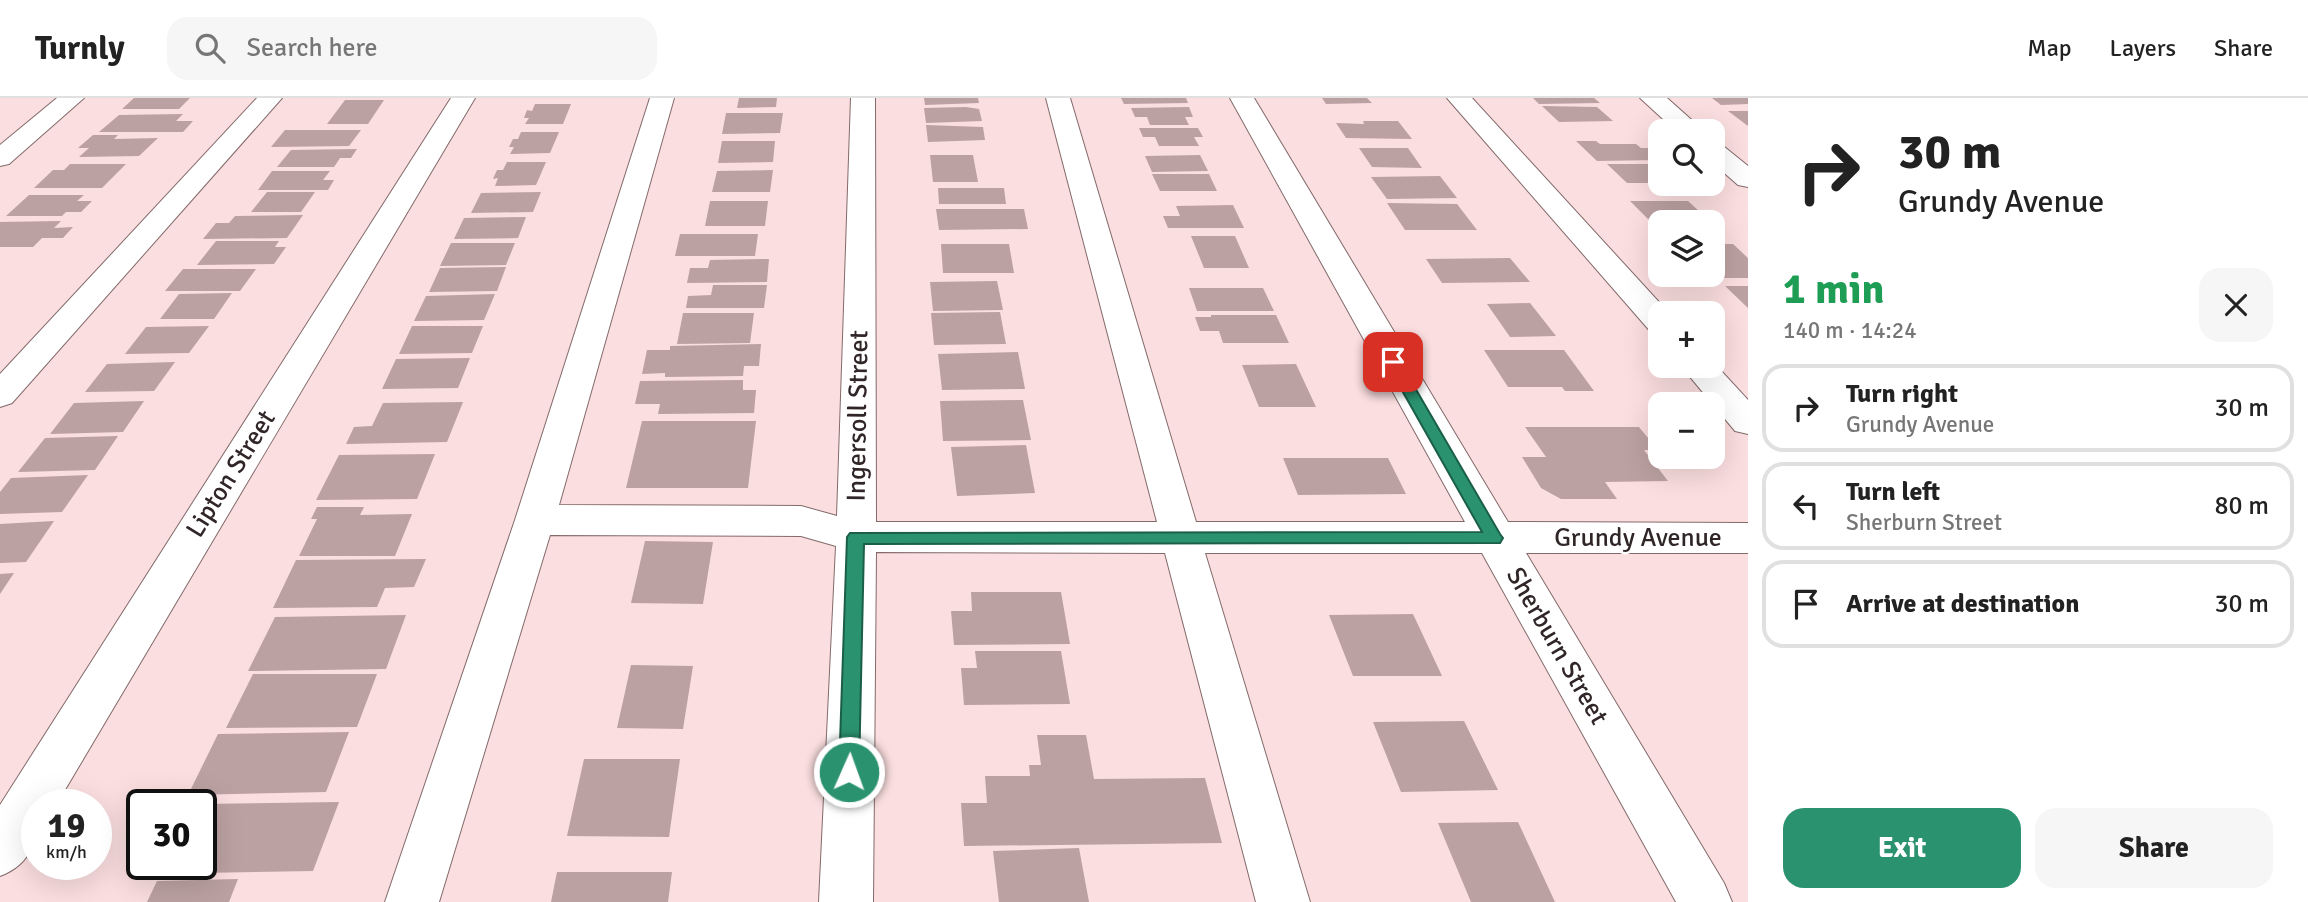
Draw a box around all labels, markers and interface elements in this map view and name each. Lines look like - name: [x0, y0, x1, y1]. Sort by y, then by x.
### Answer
- search box: [167, 17, 657, 80]
- text: Turnly: [35, 28, 125, 69]
- icon: search: [191, 29, 229, 67]
- text: Search here: [247, 32, 378, 64]
- text: Map: [2027, 33, 2072, 63]
- text: Layers: [2110, 33, 2176, 63]
- text: Share: [2214, 33, 2273, 63]
- map controls: [1648, 119, 1725, 469]
- button: search: [1648, 119, 1725, 196]
- text: 30 m: [1898, 122, 2001, 182]
- icon: right: [1783, 126, 1874, 217]
- text: Grundy Avenue: [1898, 182, 2104, 221]
- button: layers: [1648, 210, 1725, 287]
- text: 1 min: [1783, 264, 1884, 315]
- button: close: [2199, 268, 2273, 342]
- button: +: [1648, 301, 1725, 378]
- text: 140 m · 14:24: [1783, 316, 1917, 345]
- street label: Ingersoll Street: [841, 330, 875, 502]
- pin: [1363, 332, 1423, 392]
- icon: arrive: [1374, 343, 1412, 381]
- text: Turn right: [1846, 378, 1958, 410]
- icon: right: [1787, 389, 1825, 427]
- button: −: [1648, 392, 1725, 469]
- text: 30 m: [2214, 392, 2269, 424]
- street label: Lipton Street: [179, 404, 283, 544]
- text: Grundy Avenue: [1846, 410, 1994, 439]
- text: Turn left: [1846, 476, 1940, 508]
- icon: left: [1787, 487, 1825, 525]
- text: 80 m: [2214, 490, 2269, 522]
- text: Sherburn Street: [1846, 508, 2002, 537]
- street label: Grundy Avenue: [1554, 522, 1722, 554]
- street label: Sherburn Street: [1499, 562, 1615, 730]
- icon: arrive: [1787, 585, 1825, 623]
- text: Arrive at destination: [1846, 588, 2079, 620]
- text: 30 m: [2214, 588, 2269, 620]
- position arrow: [812, 735, 886, 809]
- speed limit sign: 30: [126, 789, 217, 880]
- text: 19: [48, 804, 85, 847]
- button: Exit: [1783, 808, 2021, 888]
- button: Share: [2035, 808, 2273, 888]
- text: km/h: [46, 841, 87, 863]

